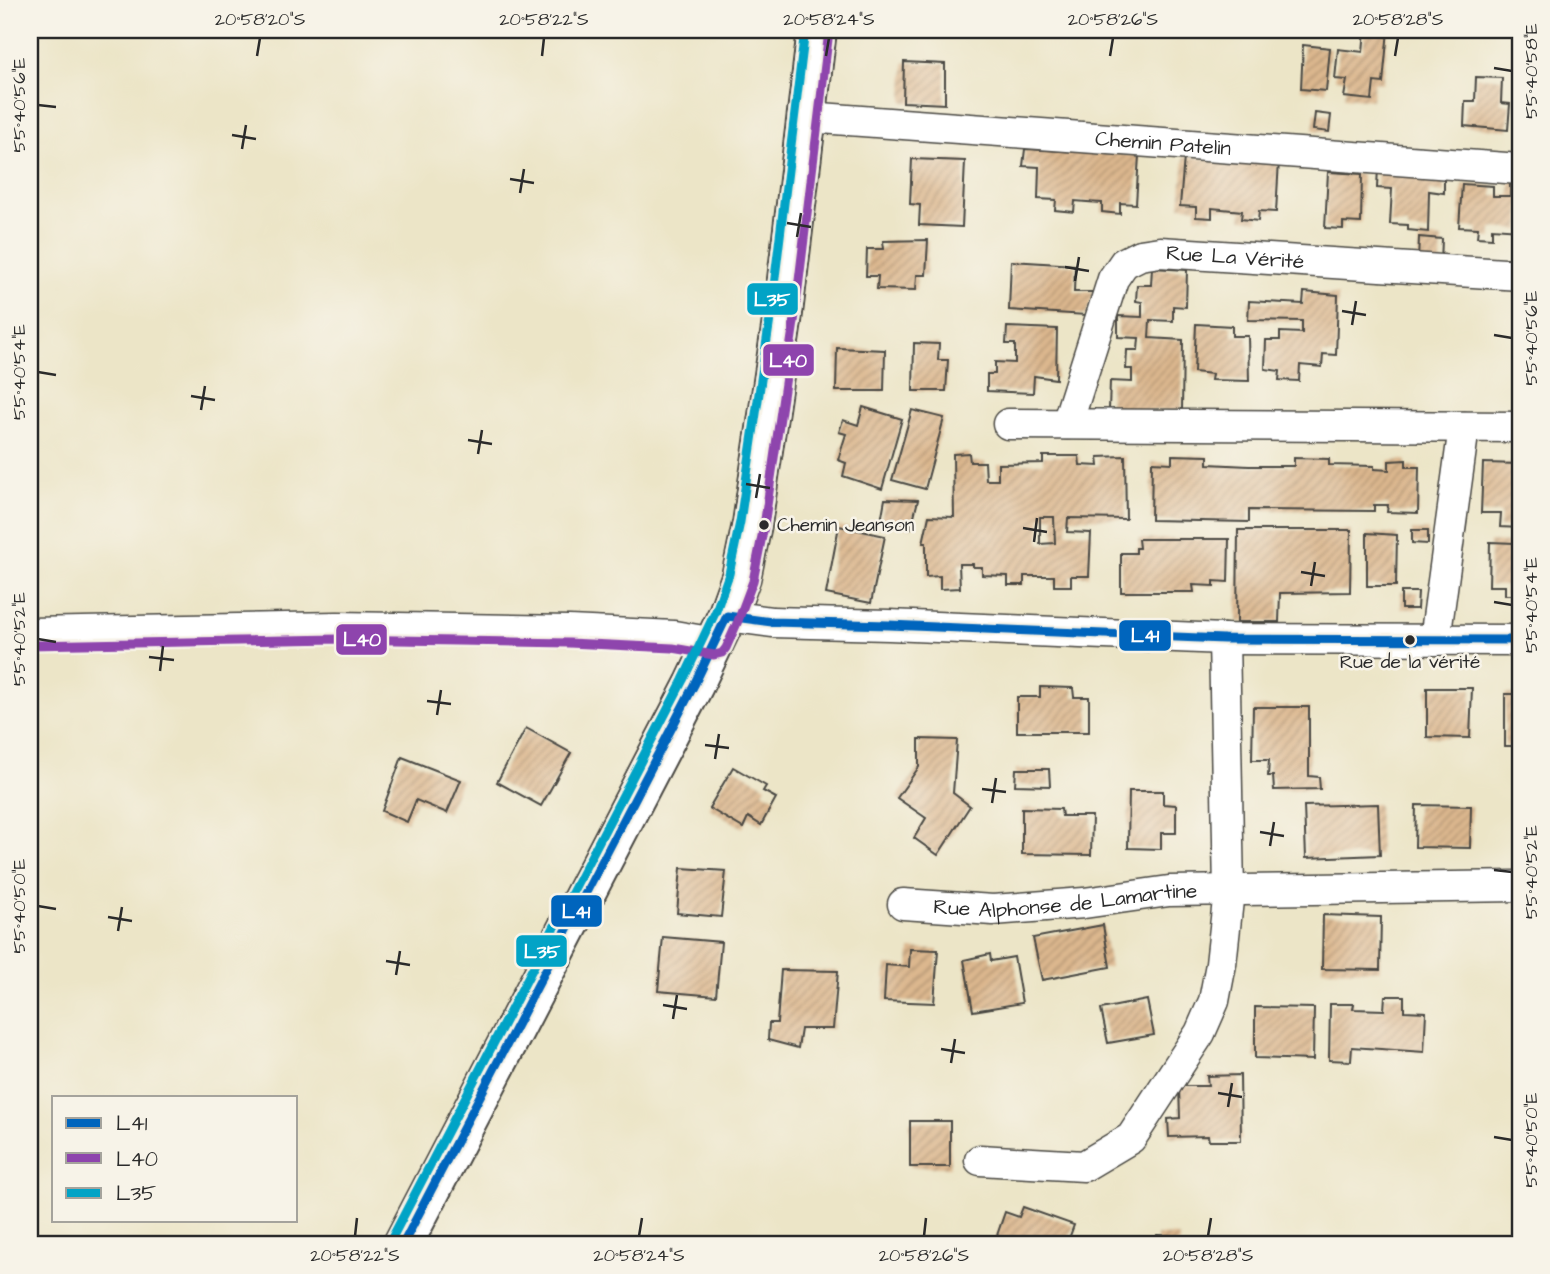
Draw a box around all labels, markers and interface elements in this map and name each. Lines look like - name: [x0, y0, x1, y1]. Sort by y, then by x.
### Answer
- text: 20°58'20"S: [215, 7, 305, 32]
- text: 20°58'22"S: [499, 7, 589, 32]
- text: 20°58'24"S: [783, 7, 875, 32]
- text: 20°58'26"S: [1068, 7, 1158, 32]
- text: 20°58'28"S: [1353, 7, 1443, 32]
- text: 55°40'58"E: [1519, 23, 1544, 119]
- text: 55°40'56"E: [7, 57, 32, 152]
- street label: Chemin Patelin: [1094, 124, 1232, 162]
- street label: Rue La Vérité: [1165, 238, 1305, 276]
- line badge: L35: [746, 282, 799, 316]
- text: L35: [754, 287, 791, 314]
- text: 55°40'56"E: [1519, 290, 1544, 385]
- text: 55°40'54"E: [7, 324, 32, 420]
- line badge: L40: [762, 343, 815, 377]
- text: L40: [769, 348, 807, 375]
- place label: Chemin Jeanson: [777, 512, 914, 539]
- marker: Chemin Jeanson: [757, 518, 771, 532]
- text: 55°40'54"E: [1519, 557, 1544, 653]
- text: 55°40'52"E: [7, 592, 32, 686]
- line badge: L41: [1118, 619, 1172, 652]
- line badge: L40: [335, 623, 388, 656]
- text: L41: [1131, 623, 1160, 650]
- text: L40: [343, 627, 381, 654]
- marker: Rue de la vérité: [1403, 633, 1417, 647]
- place label: Rue de la vérité: [1340, 649, 1480, 676]
- text: 55°40'52"E: [1519, 825, 1544, 919]
- text: 55°40'50"E: [7, 858, 32, 953]
- street label: Rue Alphonse de Lamartine: [932, 876, 1197, 925]
- line badge: L41: [550, 894, 603, 928]
- text: L41: [562, 899, 591, 926]
- line badge: L35: [515, 934, 568, 968]
- text: L35: [524, 939, 561, 966]
- text: 55°40'50"E: [1519, 1092, 1544, 1187]
- legend: [52, 1096, 298, 1222]
- text: L41: [116, 1109, 148, 1138]
- text: L40: [116, 1145, 158, 1174]
- text: L35: [116, 1179, 156, 1208]
- text: 20°58'22"S: [310, 1243, 400, 1268]
- text: 20°58'24"S: [593, 1243, 685, 1268]
- text: 20°58'26"S: [879, 1243, 969, 1268]
- text: 20°58'28"S: [1163, 1243, 1253, 1268]

